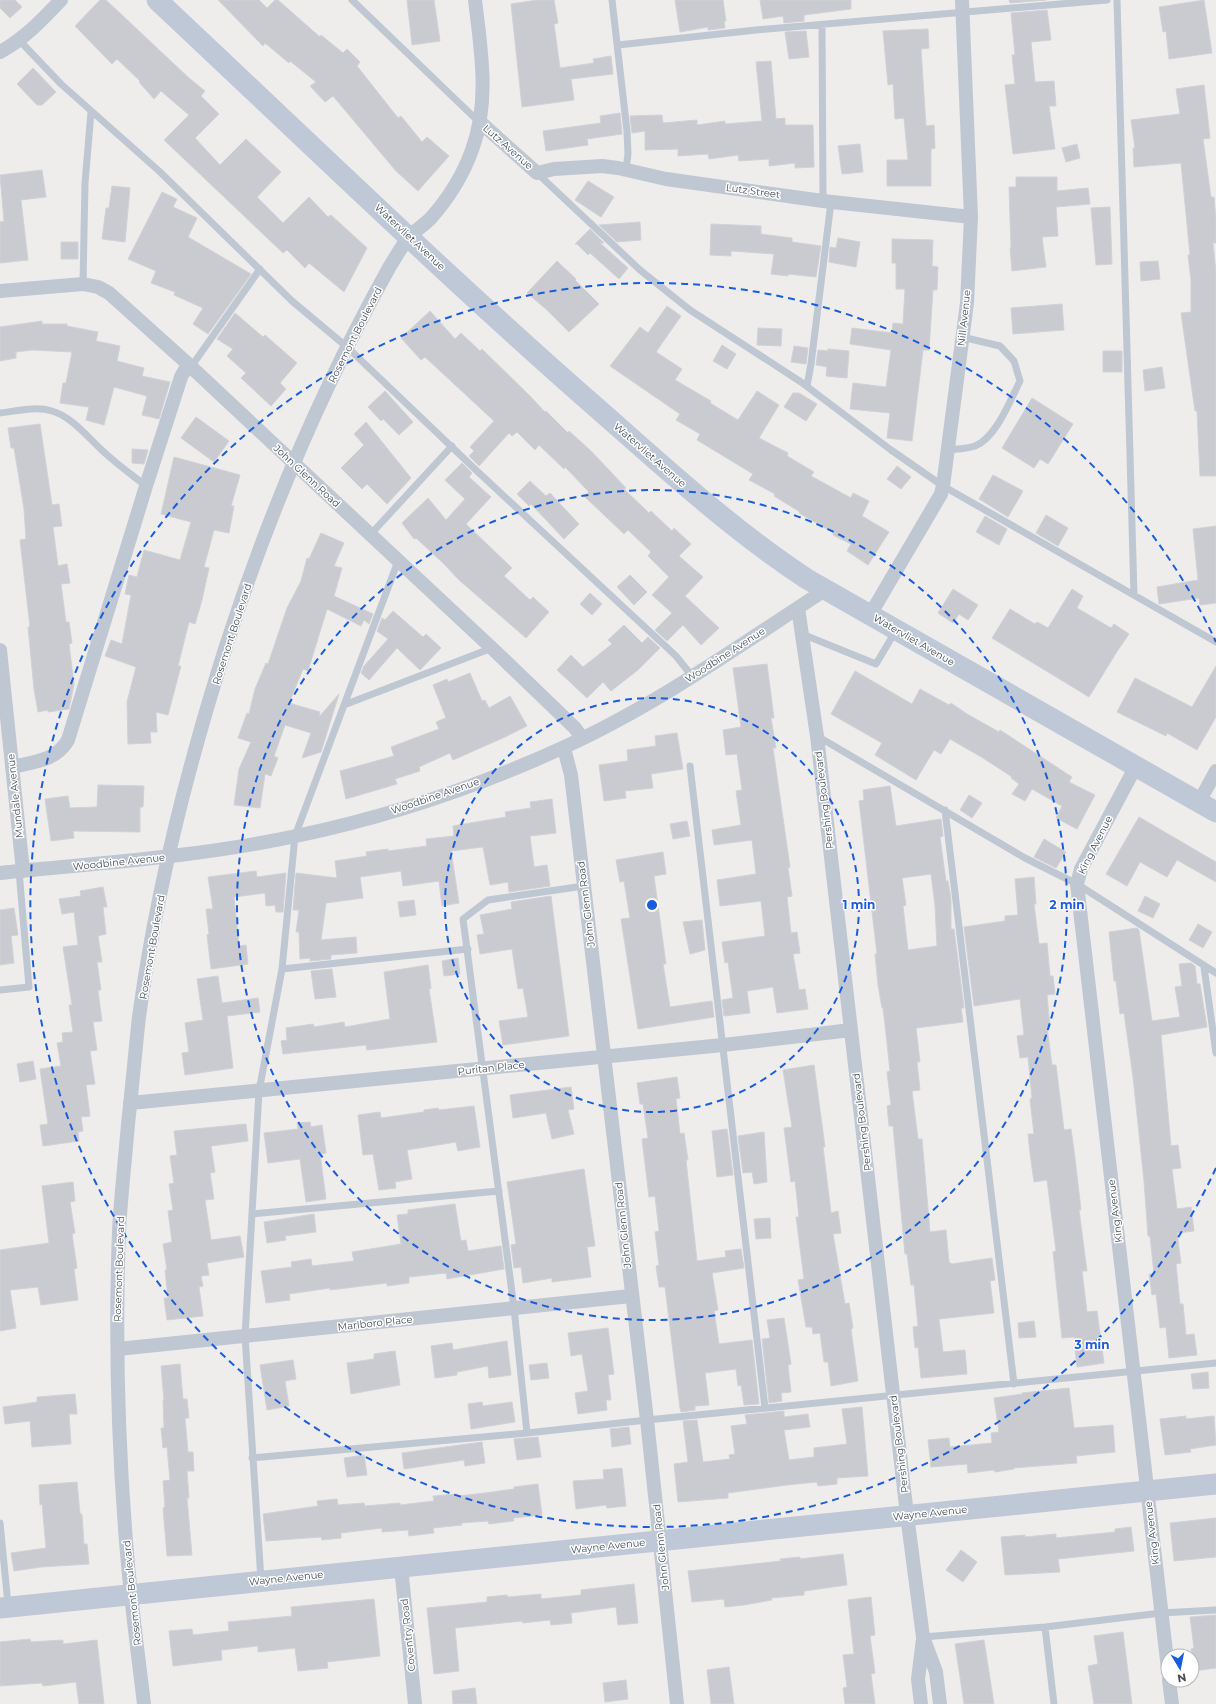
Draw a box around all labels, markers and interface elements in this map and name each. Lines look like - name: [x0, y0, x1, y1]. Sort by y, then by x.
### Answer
- street label: Lutz Avenue: [480, 122, 536, 172]
- street label: Lutz Street: [725, 181, 781, 201]
- street label: Watervliet Avenue: [372, 201, 448, 273]
- street label: Rosemont Boulevard: [325, 285, 385, 385]
- street label: Nill Avenue: [955, 289, 973, 347]
- street label: Watervliet Avenue: [611, 420, 689, 490]
- street label: John Glenn Road: [270, 441, 343, 510]
- street label: Rosemont Boulevard: [209, 582, 255, 686]
- street label: Watervliet Avenue: [871, 611, 957, 669]
- street label: Woodbine Avenue: [683, 624, 767, 686]
- street label: Pershing Boulevard: [812, 750, 836, 850]
- street label: Mundale Avenue: [4, 753, 26, 839]
- street label: Woodbine Avenue: [389, 775, 481, 817]
- street label: King Avenue: [1075, 814, 1115, 876]
- street label: Woodbine Avenue: [72, 851, 166, 873]
- street label: John Glenn Road: [574, 860, 598, 949]
- street label: Rosemont Boulevard: [136, 894, 168, 1000]
- text: 1 min: [843, 897, 875, 912]
- text: 2 min: [1050, 897, 1084, 912]
- centre of rings: [645, 898, 659, 912]
- street label: Puritan Place: [457, 1058, 525, 1078]
- street label: Pershing Boulevard: [850, 1072, 874, 1172]
- street label: King Avenue: [1105, 1179, 1125, 1243]
- street label: John Glenn Road: [612, 1181, 634, 1270]
- street label: Rosemont Boulevard: [111, 1216, 127, 1322]
- street label: Marlboro Place: [337, 1313, 413, 1333]
- text: 3 min: [1074, 1337, 1110, 1352]
- street label: Pershing Boulevard: [887, 1394, 911, 1494]
- street label: King Avenue: [1142, 1501, 1162, 1565]
- street label: John Glenn Road: [650, 1503, 672, 1592]
- street label: Wayne Avenue: [892, 1503, 968, 1523]
- street label: Wayne Avenue: [570, 1536, 646, 1556]
- street label: Rosemont Boulevard: [120, 1540, 144, 1646]
- street label: Wayne Avenue: [248, 1568, 324, 1588]
- street label: Coventry Road: [398, 1598, 418, 1672]
- north arrow: [1160, 1648, 1200, 1688]
- text: N: [1176, 1670, 1187, 1686]

